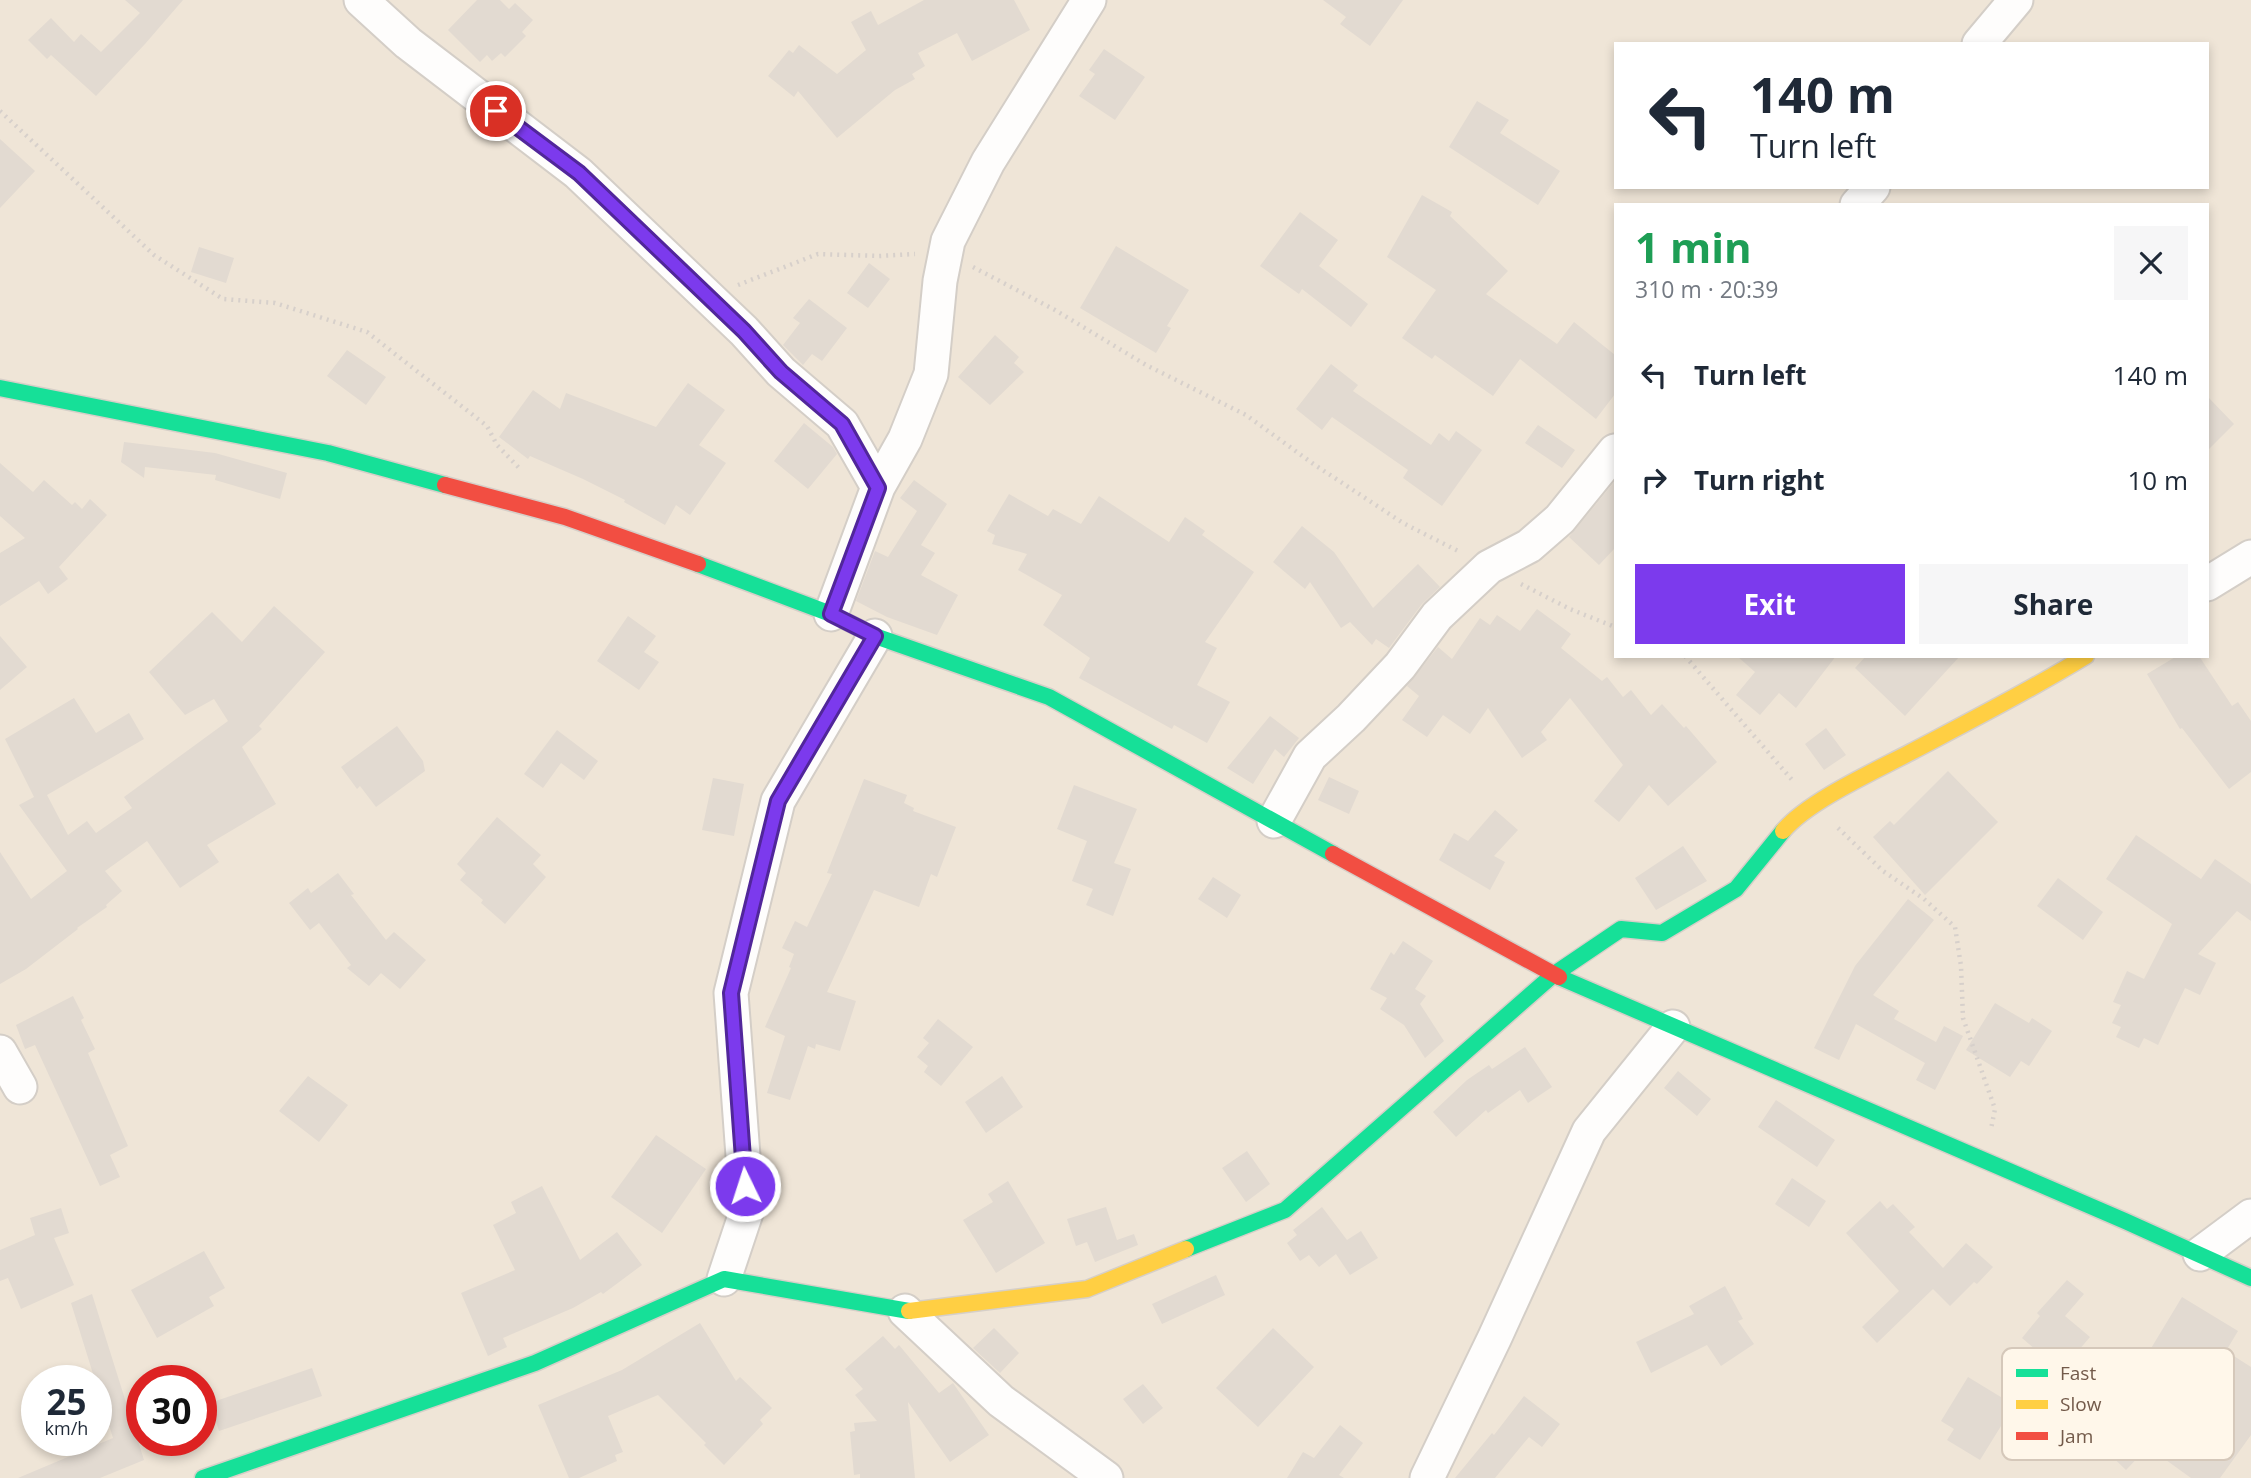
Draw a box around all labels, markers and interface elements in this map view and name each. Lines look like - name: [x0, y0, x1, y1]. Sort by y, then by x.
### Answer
- text: 140 m: [1750, 61, 1895, 127]
- icon: left: [1635, 70, 1726, 161]
- pin: [466, 81, 526, 141]
- icon: arrive: [477, 92, 515, 130]
- text: Turn left: [1750, 124, 1876, 167]
- text: 1 min: [1635, 218, 1752, 275]
- button: close: [2114, 226, 2188, 300]
- text: 310 m · 20:39: [1635, 273, 1778, 305]
- icon: left: [1635, 356, 1673, 394]
- text: Turn left: [1694, 357, 1806, 393]
- text: 140 m: [2113, 357, 2188, 393]
- icon: right: [1635, 461, 1673, 499]
- text: Turn right: [1694, 462, 1825, 498]
- text: 10 m: [2127, 462, 2188, 498]
- button: Exit: [1635, 564, 1905, 644]
- button: Share: [1919, 564, 2188, 644]
- position arrow: [708, 1149, 782, 1223]
- legend: [2002, 1348, 2234, 1460]
- text: Fast: [2060, 1360, 2096, 1386]
- speed limit sign: 30: [126, 1365, 217, 1456]
- text: 25: [46, 1378, 87, 1425]
- text: Slow: [2060, 1391, 2102, 1417]
- text: km/h: [45, 1416, 88, 1440]
- text: Jam: [2058, 1423, 2093, 1449]

